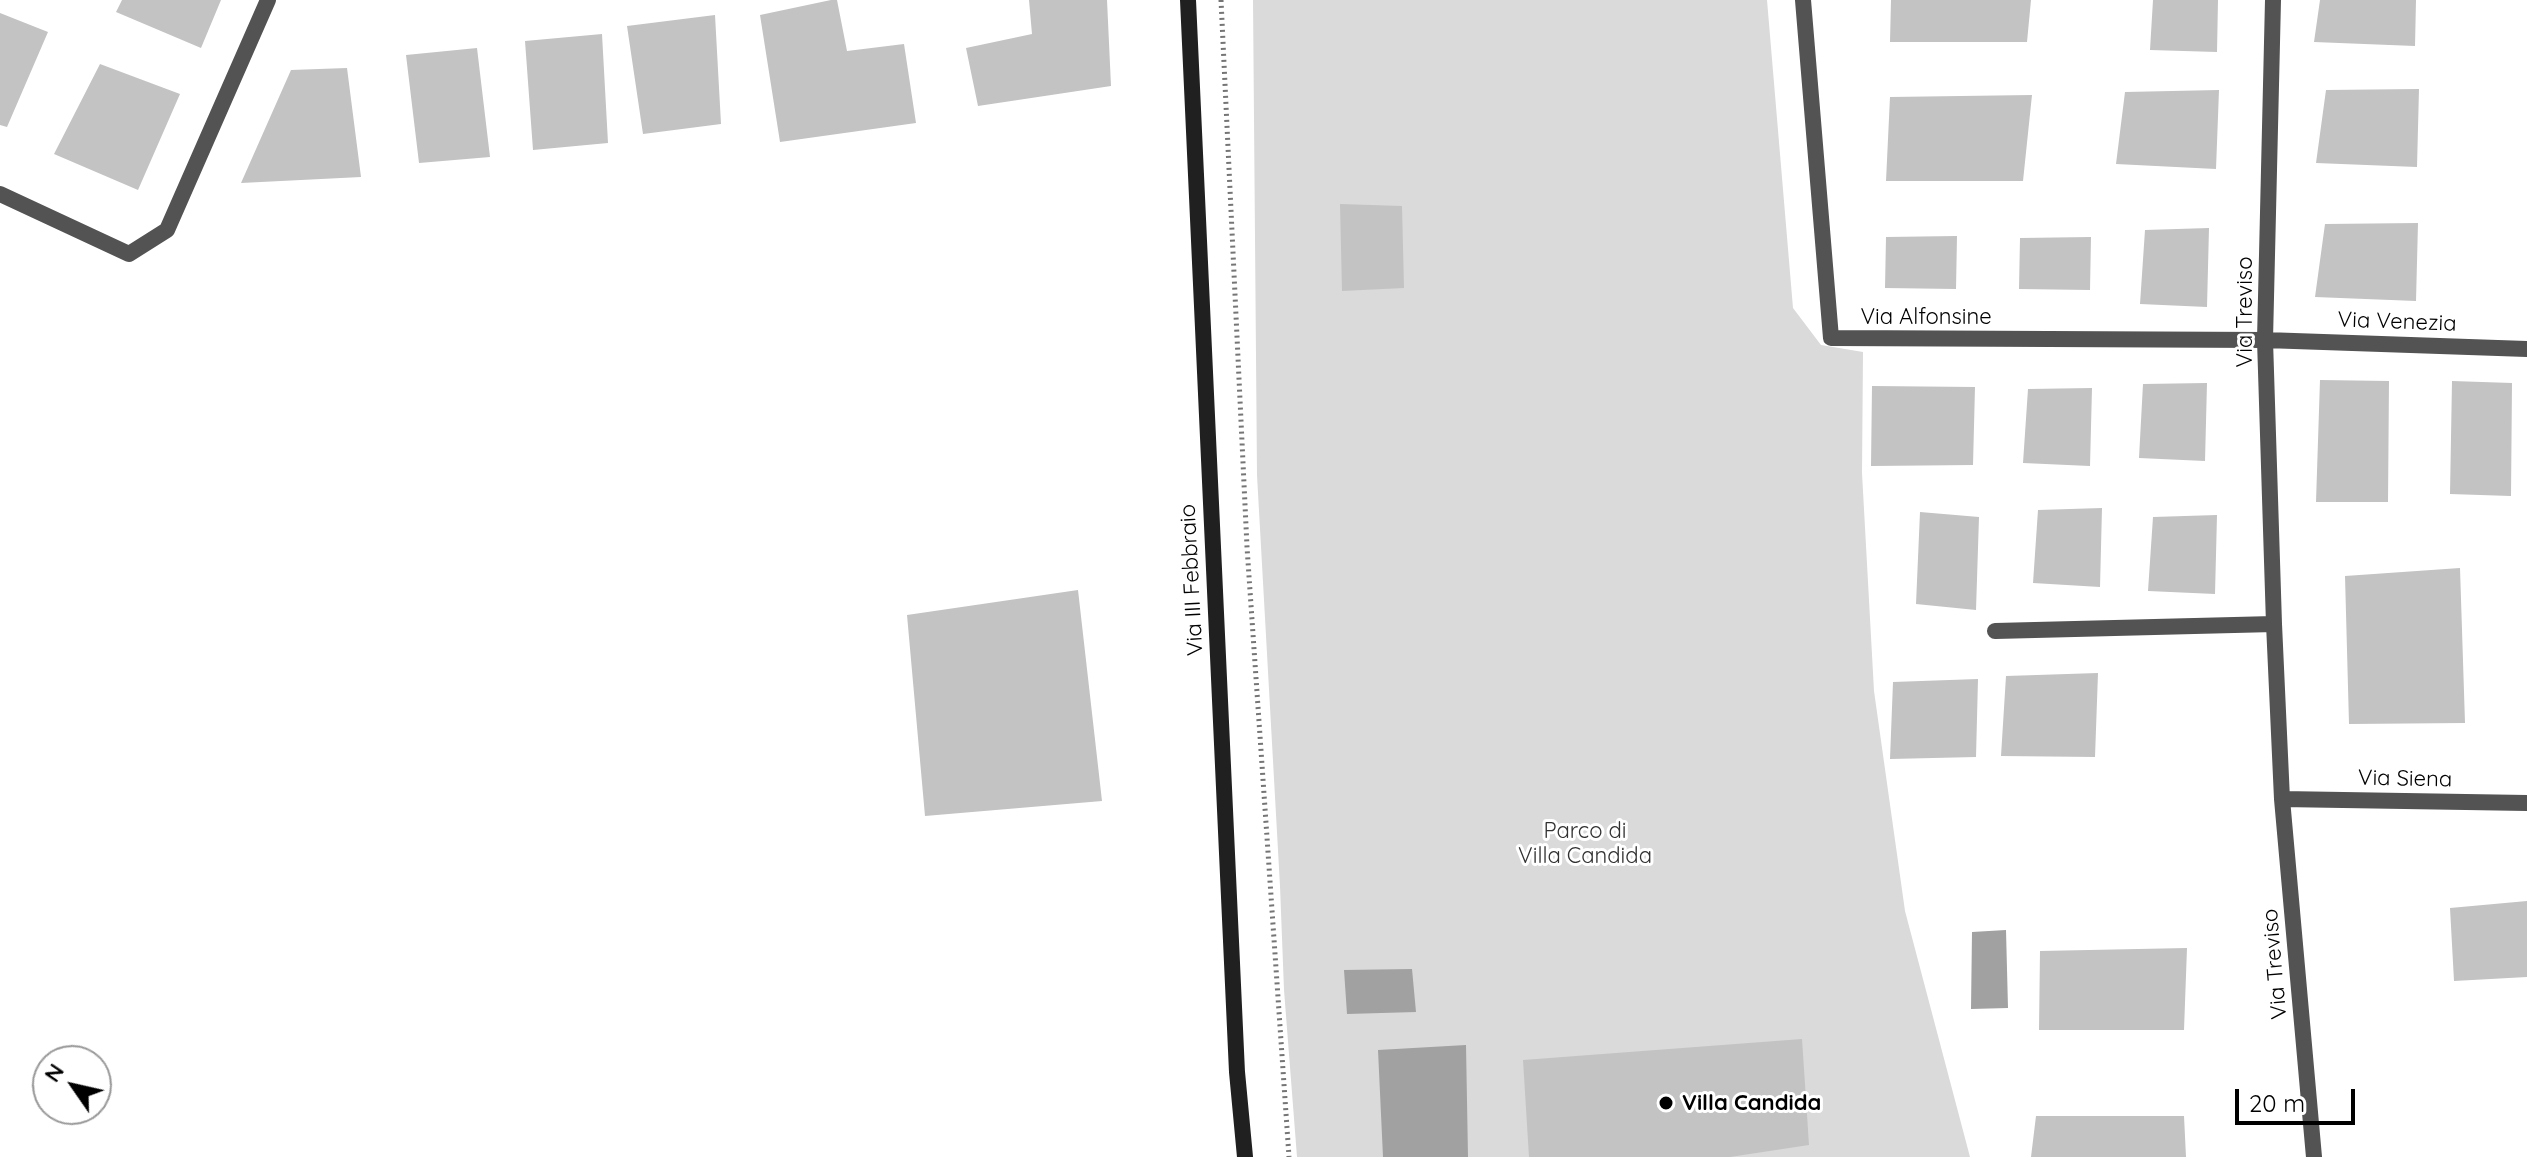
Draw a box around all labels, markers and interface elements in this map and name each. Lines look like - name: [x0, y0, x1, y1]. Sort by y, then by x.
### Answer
- street label: Via Treviso: [2232, 257, 2258, 367]
- street label: Via Alfonsine: [1860, 304, 1992, 330]
- street label: Via Venezia: [2337, 307, 2457, 337]
- street label: Via III Febbraio: [1175, 503, 1209, 657]
- street label: Via Siena: [2358, 765, 2452, 793]
- park label: Parco di Villa Candida: [1518, 818, 1652, 870]
- street label: Via Treviso: [2257, 908, 2293, 1020]
- north arrow: [32, 1045, 112, 1125]
- text: N: [38, 1058, 70, 1087]
- scale bar: [2239, 1073, 2359, 1123]
- text: 20 m: [2249, 1088, 2305, 1118]
- place label: Villa Candida: [1682, 1090, 1821, 1116]
- marker: Villa Candida: [1657, 1094, 1675, 1112]

